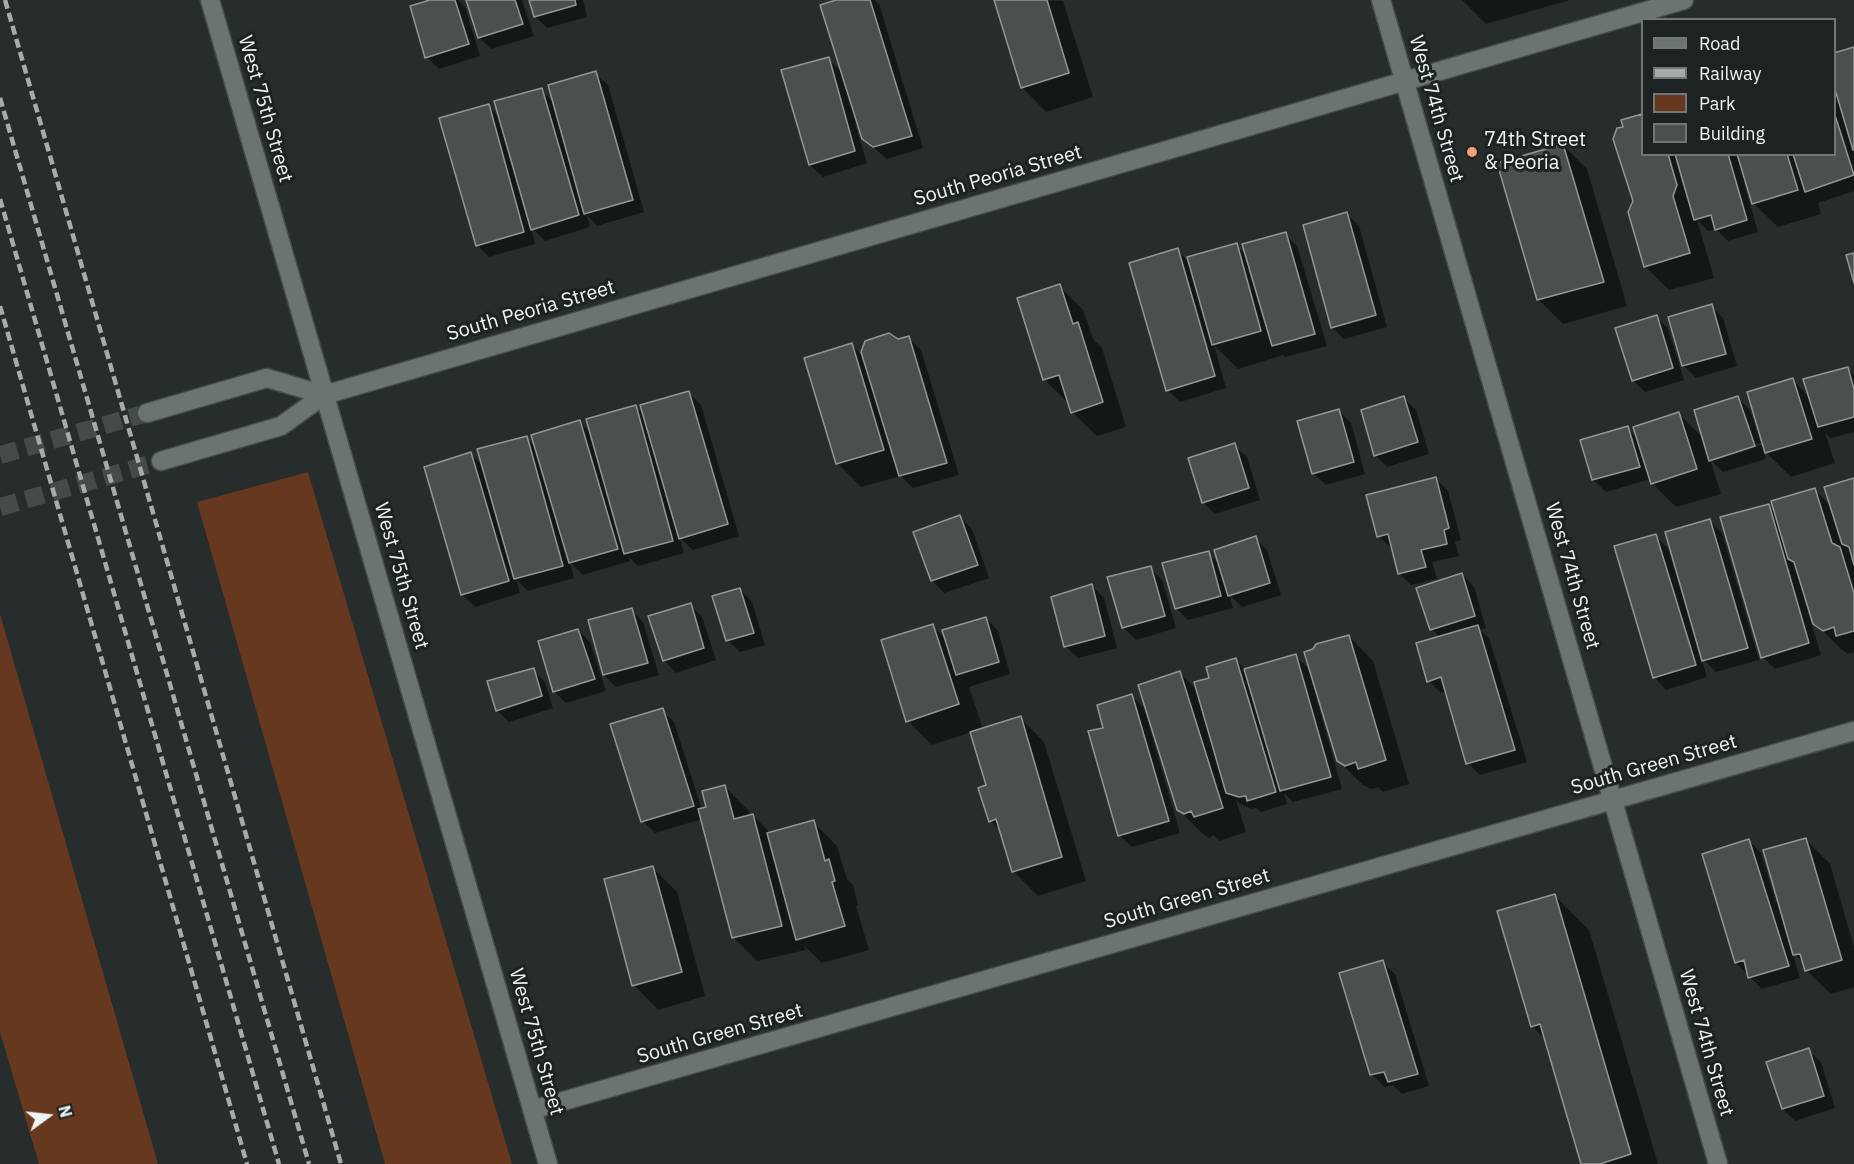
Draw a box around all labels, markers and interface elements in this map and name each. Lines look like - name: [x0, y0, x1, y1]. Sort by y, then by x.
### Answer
- legend: [1641, 18, 1836, 156]
- text: Road: [1699, 32, 1740, 55]
- street label: West 75th Street: [233, 33, 297, 185]
- street label: West 74th Street: [1404, 33, 1468, 185]
- text: Railway: [1699, 62, 1761, 85]
- text: Park: [1699, 92, 1735, 115]
- text: Building: [1699, 122, 1765, 145]
- place label: 74th Street & Peoria: [1484, 128, 1586, 175]
- street label: South Peoria Street: [911, 141, 1085, 211]
- marker: 74th Street & Peoria: [1465, 145, 1479, 159]
- street label: South Peoria Street: [444, 276, 618, 346]
- street label: West 75th Street: [369, 500, 433, 652]
- street label: West 74th Street: [1540, 500, 1604, 652]
- street label: South Green Street: [1568, 730, 1740, 800]
- street label: South Green Street: [1101, 864, 1273, 934]
- street label: West 75th Street: [504, 966, 568, 1118]
- street label: West 74th Street: [1674, 967, 1738, 1119]
- street label: South Green Street: [634, 999, 806, 1069]
- north arrow: [18, 1086, 78, 1146]
- text: N: [54, 1103, 77, 1120]

